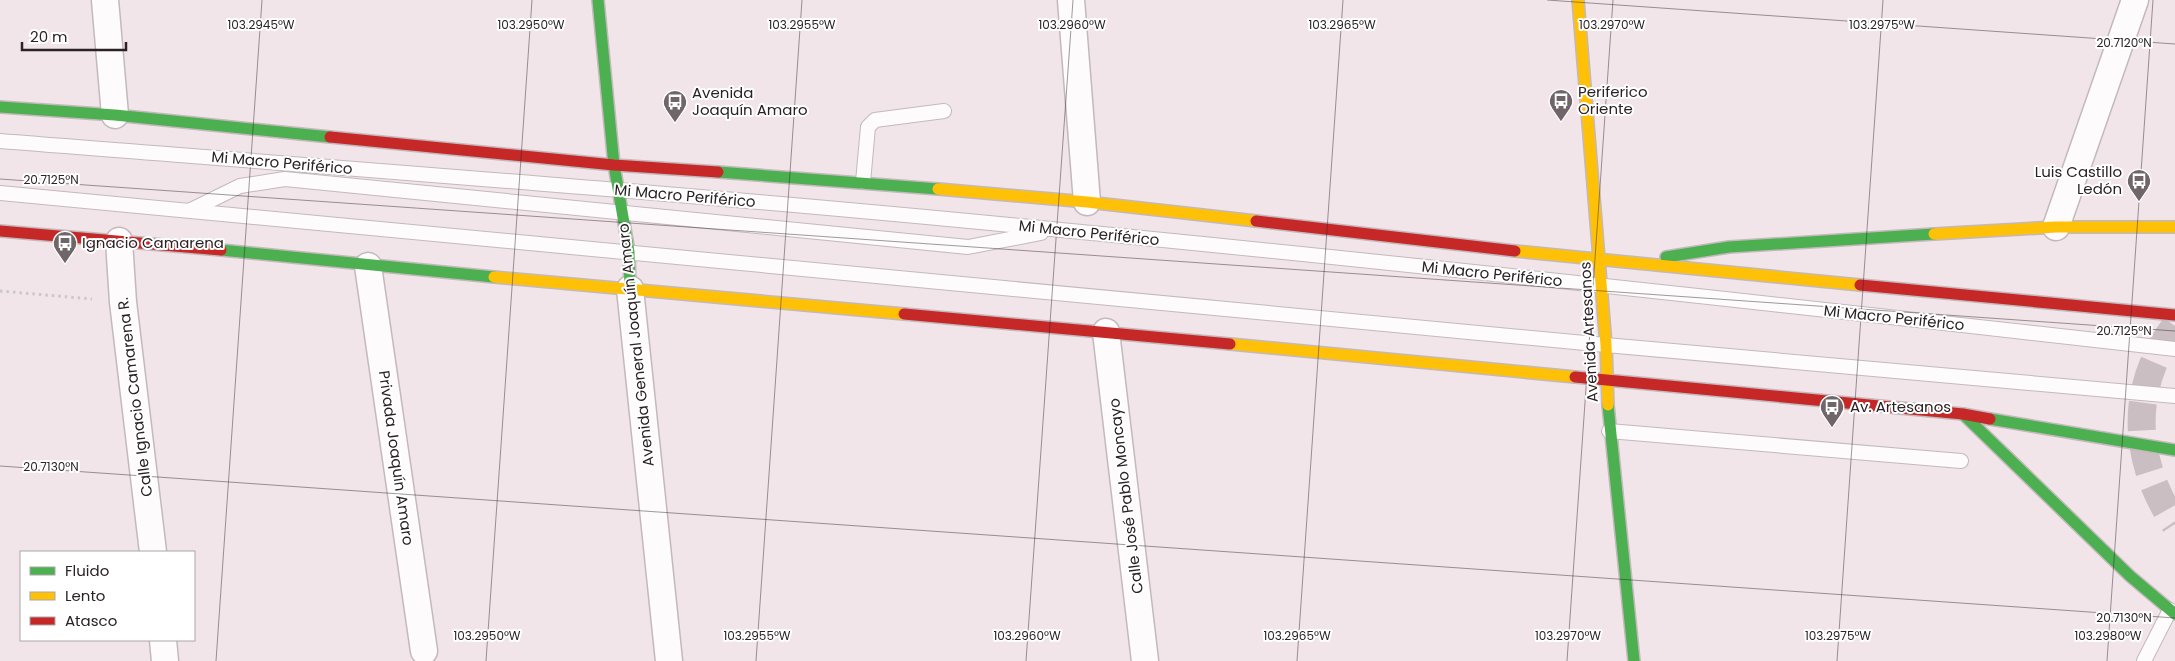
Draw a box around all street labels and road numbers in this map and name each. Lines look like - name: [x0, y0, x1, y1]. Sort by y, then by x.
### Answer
- street label: Mi Macro Periférico: [211, 146, 353, 179]
- street label: Mi Macro Periférico: [614, 179, 756, 212]
- street label: Mi Macro Periférico: [1018, 215, 1160, 250]
- street label: Avenida General Joaquín Amaro: [612, 222, 659, 468]
- street label: Mi Macro Periférico: [1421, 256, 1563, 291]
- street label: Avenida Artesanos: [1574, 261, 1603, 403]
- street label: Calle Ignacio Camarena R.: [112, 296, 157, 498]
- street label: Mi Macro Periférico: [1823, 300, 1965, 335]
- street label: Privada Joaquín Amaro: [374, 369, 419, 547]
- street label: Calle José Pablo Moncayo: [1103, 397, 1148, 595]

